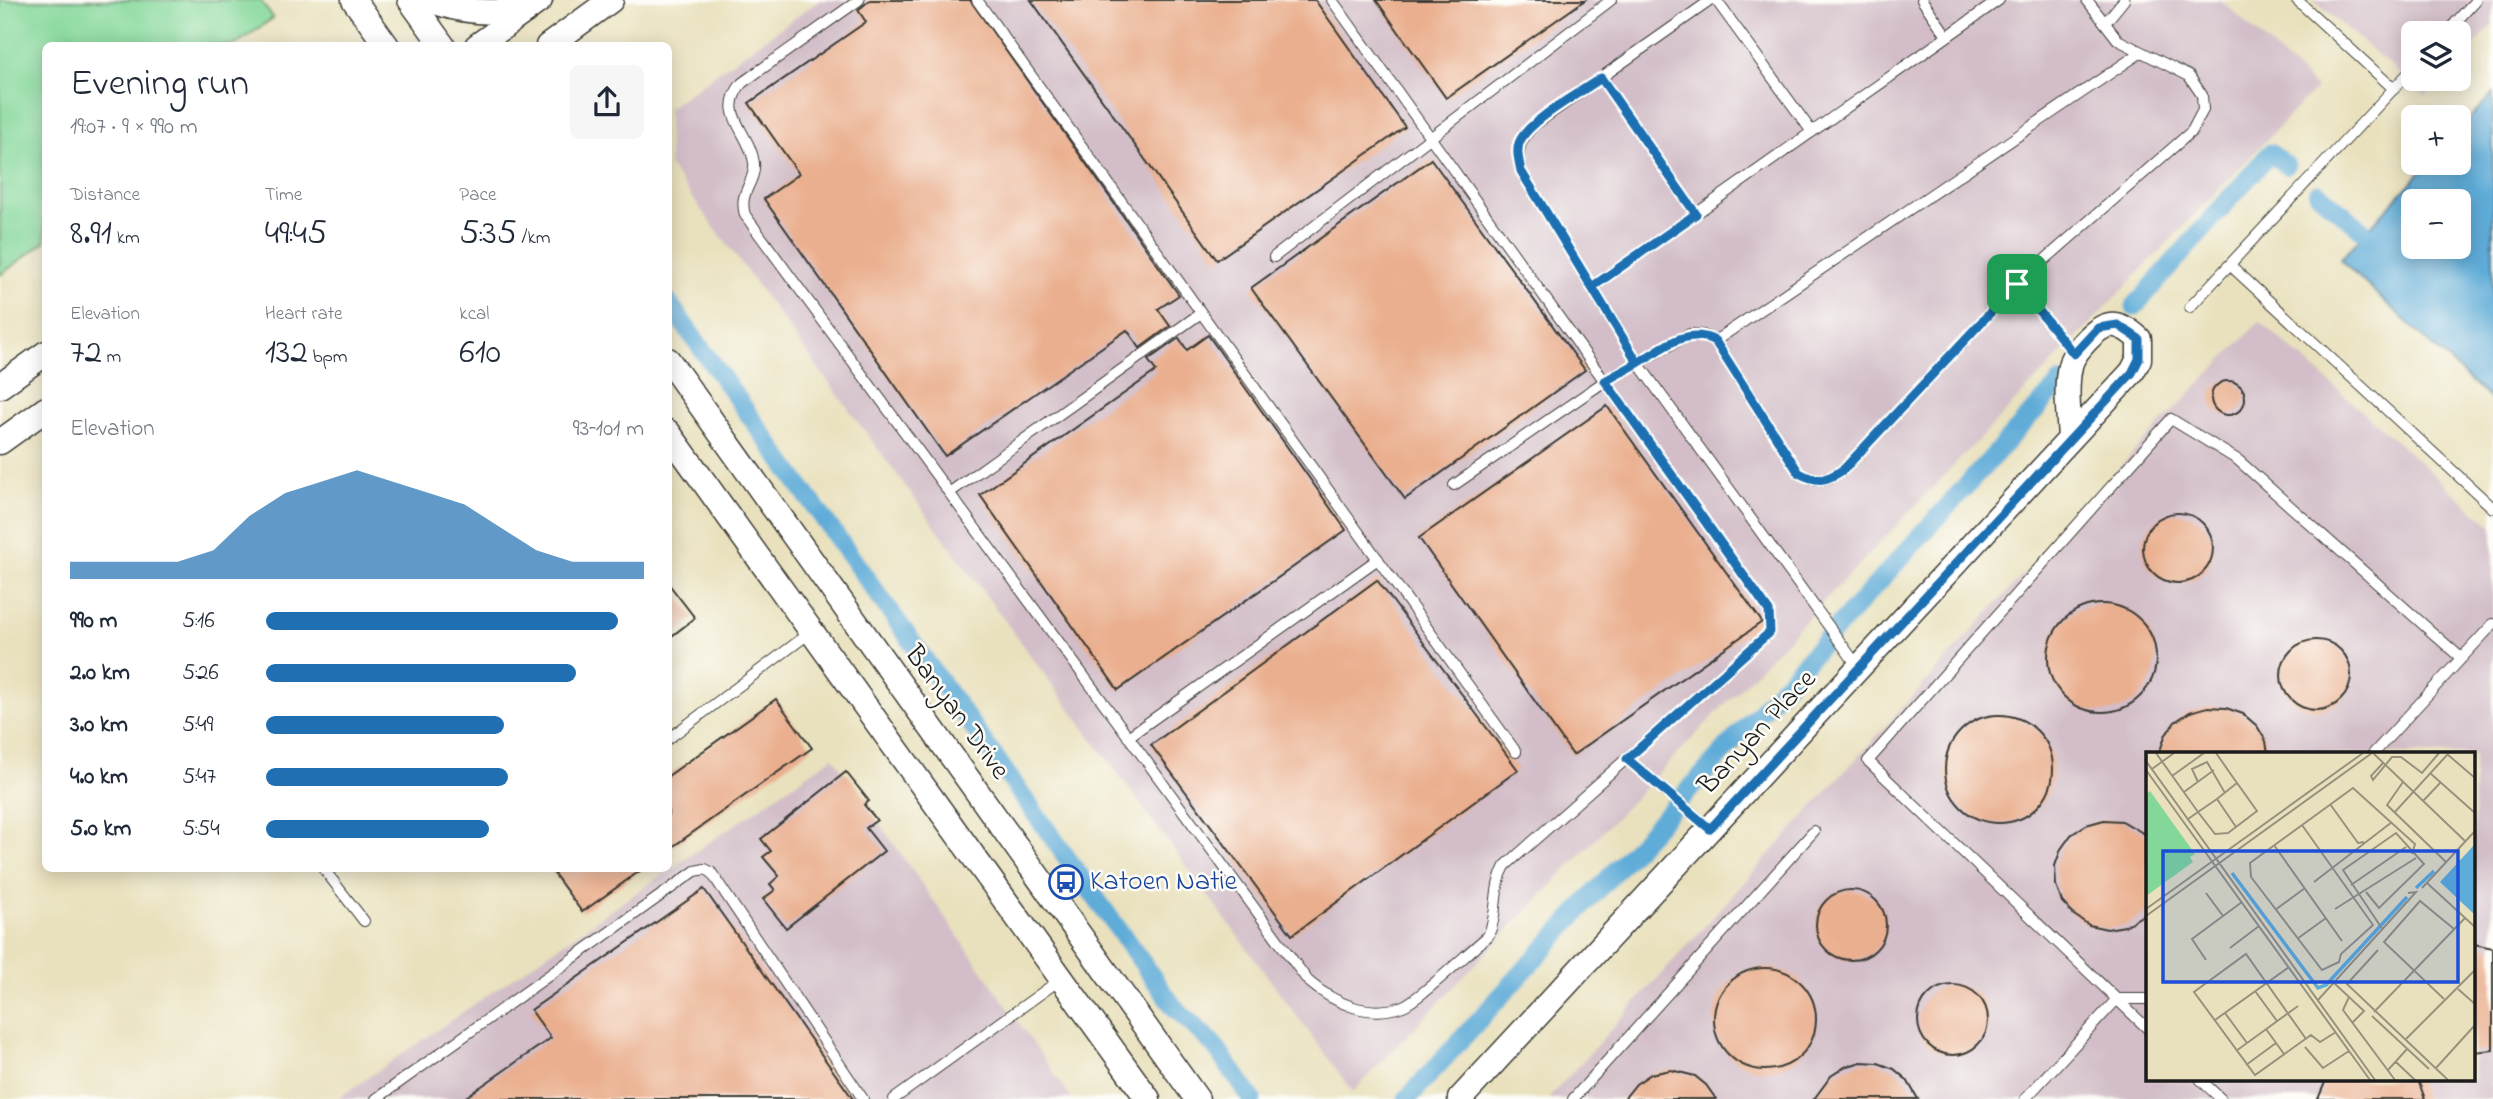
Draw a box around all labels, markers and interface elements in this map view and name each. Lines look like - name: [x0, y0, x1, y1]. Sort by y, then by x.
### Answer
- map controls: [2401, 21, 2471, 259]
- button: layers: [2401, 21, 2471, 91]
- text: Evening run: [70, 57, 249, 113]
- button: share: [570, 65, 644, 139]
- button: +: [2401, 105, 2471, 175]
- text: 19:07 · 9 × 990 m: [70, 111, 198, 144]
- text: Distance: [70, 182, 140, 209]
- text: Time: [265, 182, 302, 209]
- text: Pace: [459, 182, 496, 209]
- button: −: [2401, 189, 2471, 259]
- text: 8.91: [70, 209, 112, 260]
- text: 49:45: [265, 209, 327, 260]
- text: 5:35: [459, 209, 517, 260]
- text: km: [112, 225, 140, 252]
- text: /km: [517, 225, 551, 252]
- pin: [1987, 254, 2047, 314]
- icon: arrive: [1998, 265, 2036, 303]
- text: Elevation: [70, 301, 140, 328]
- text: Heart rate: [265, 301, 343, 328]
- text: kcal: [459, 301, 490, 328]
- text: 72: [70, 328, 102, 379]
- text: 132: [265, 328, 308, 379]
- text: 610: [459, 328, 501, 379]
- text: m: [102, 344, 121, 371]
- text: bpm: [308, 344, 348, 371]
- text: Elevation: [70, 413, 155, 446]
- text: 93–101 m: [573, 413, 644, 446]
- text: 990 m: [70, 605, 117, 638]
- text: 5:16: [182, 605, 215, 638]
- street label: Banyan Drive: [892, 636, 1019, 789]
- text: 2.0 km: [70, 657, 130, 690]
- text: 5:26: [182, 657, 219, 690]
- street label: Banyan Place: [1688, 661, 1827, 806]
- text: 3.0 km: [70, 709, 128, 742]
- text: 5:49: [182, 709, 214, 742]
- inset map: [2146, 752, 2476, 1082]
- text: 4.0 km: [70, 761, 128, 794]
- text: 5:47: [182, 761, 216, 794]
- text: 5.0 km: [70, 813, 131, 846]
- text: 5:54: [182, 813, 220, 846]
- place label: Katoen Natie: [1090, 862, 1237, 903]
- bus stop icon: Katoen Natie: [1047, 863, 1085, 901]

